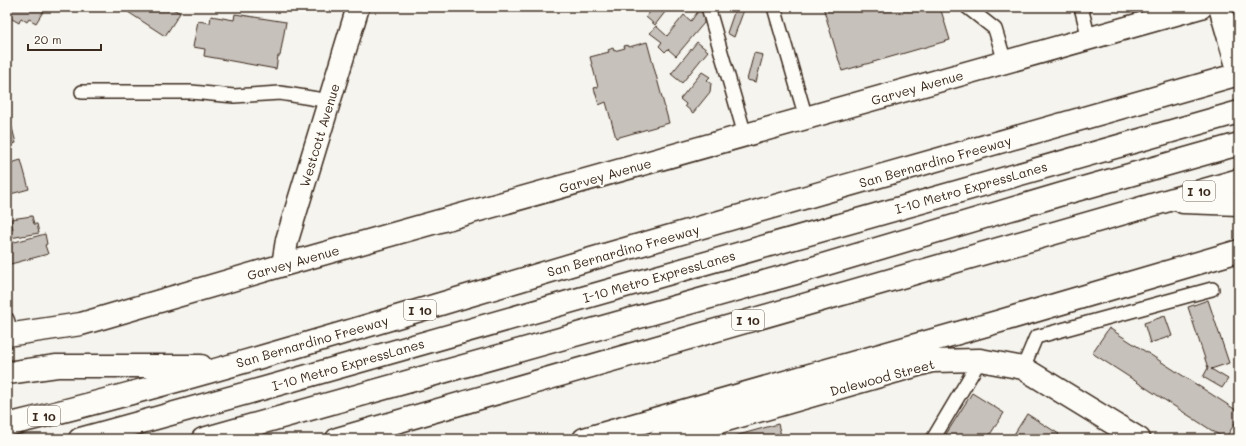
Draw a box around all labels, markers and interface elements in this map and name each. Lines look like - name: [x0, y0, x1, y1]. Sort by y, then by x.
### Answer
- scale bar: [28, 26, 101, 52]
- text: 20 m: [34, 31, 62, 47]
- street label: Garvey Avenue: [869, 66, 965, 108]
- street label: Westcott Avenue: [295, 81, 343, 189]
- street label: San Bernardino Freeway: [857, 131, 1013, 191]
- street label: Garvey Avenue: [557, 154, 653, 196]
- street label: I-10 Metro ExpressLanes: [893, 157, 1049, 217]
- road number: I 10: [1183, 181, 1215, 201]
- street label: San Bernardino Freeway: [545, 220, 701, 280]
- street label: Garvey Avenue: [245, 241, 341, 283]
- street label: I-10 Metro ExpressLanes: [581, 246, 737, 306]
- road number: I 10: [404, 300, 436, 320]
- road number: I 10: [732, 310, 764, 330]
- street label: San Bernardino Freeway: [234, 311, 390, 371]
- street label: I-10 Metro ExpressLanes: [270, 334, 426, 394]
- street label: Dalewood Street: [828, 355, 936, 399]
- road number: I 10: [28, 406, 60, 426]

